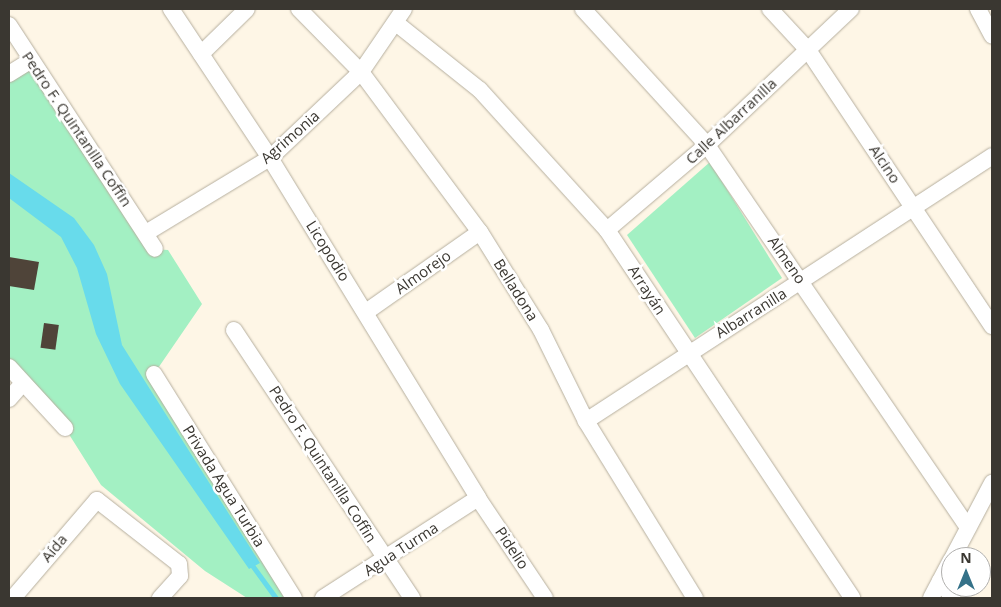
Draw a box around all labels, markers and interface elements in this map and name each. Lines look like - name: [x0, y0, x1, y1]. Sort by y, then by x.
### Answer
- street label: Pedro F. Quintanilla Coffin: [18, 48, 136, 210]
- street label: Calle Albarranilla: [682, 74, 780, 168]
- street label: Agrimonia: [257, 107, 323, 167]
- street label: Alcino: [866, 141, 904, 187]
- street label: Licopodio: [302, 217, 354, 285]
- street label: Almeno: [764, 233, 810, 287]
- street label: Almorejo: [392, 246, 454, 298]
- street label: Belladona: [490, 256, 542, 324]
- street label: Arrayán: [624, 262, 670, 318]
- street label: Albarranilla: [712, 284, 790, 342]
- street label: Pedro F. Quintanilla Coffin: [266, 382, 380, 546]
- street label: Privada Agua Turbia: [179, 422, 269, 550]
- street label: Agua Turma: [361, 518, 441, 580]
- street label: Pidelio: [491, 523, 533, 573]
- street label: Aída: [37, 530, 71, 566]
- north arrow: [941, 547, 991, 597]
- text: N: [960, 548, 972, 567]

